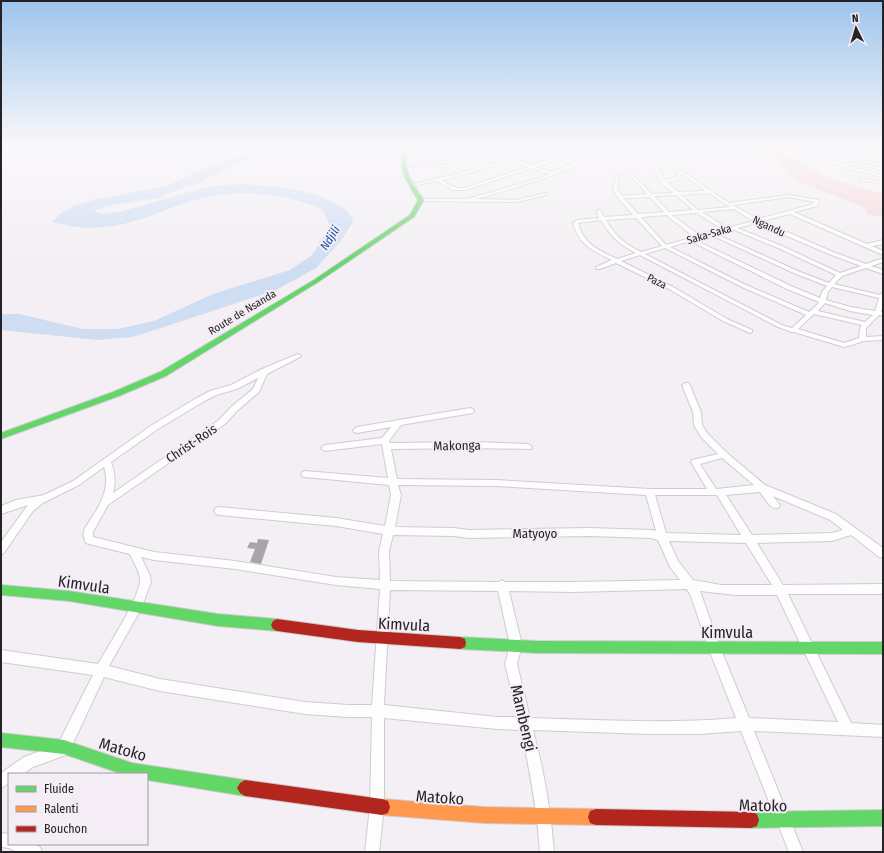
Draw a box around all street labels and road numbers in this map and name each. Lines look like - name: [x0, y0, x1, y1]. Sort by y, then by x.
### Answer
- street label: Ngandu: [750, 213, 787, 240]
- street label: Saka-Saka: [685, 222, 733, 247]
- street label: Paza: [645, 271, 669, 292]
- street label: Route de Nsanda: [206, 287, 278, 338]
- street label: Christ-Rois: [163, 421, 220, 466]
- street label: Makonga: [433, 438, 481, 453]
- street label: Matyoyo: [513, 526, 558, 541]
- street label: Kimvula: [57, 571, 111, 598]
- street label: Kimvula: [377, 614, 431, 635]
- street label: Kimvula: [701, 623, 753, 642]
- street label: Mambengi: [507, 683, 540, 753]
- street label: Matoko: [97, 734, 149, 765]
- street label: Matoko: [415, 786, 465, 809]
- street label: Matoko: [739, 796, 787, 815]

